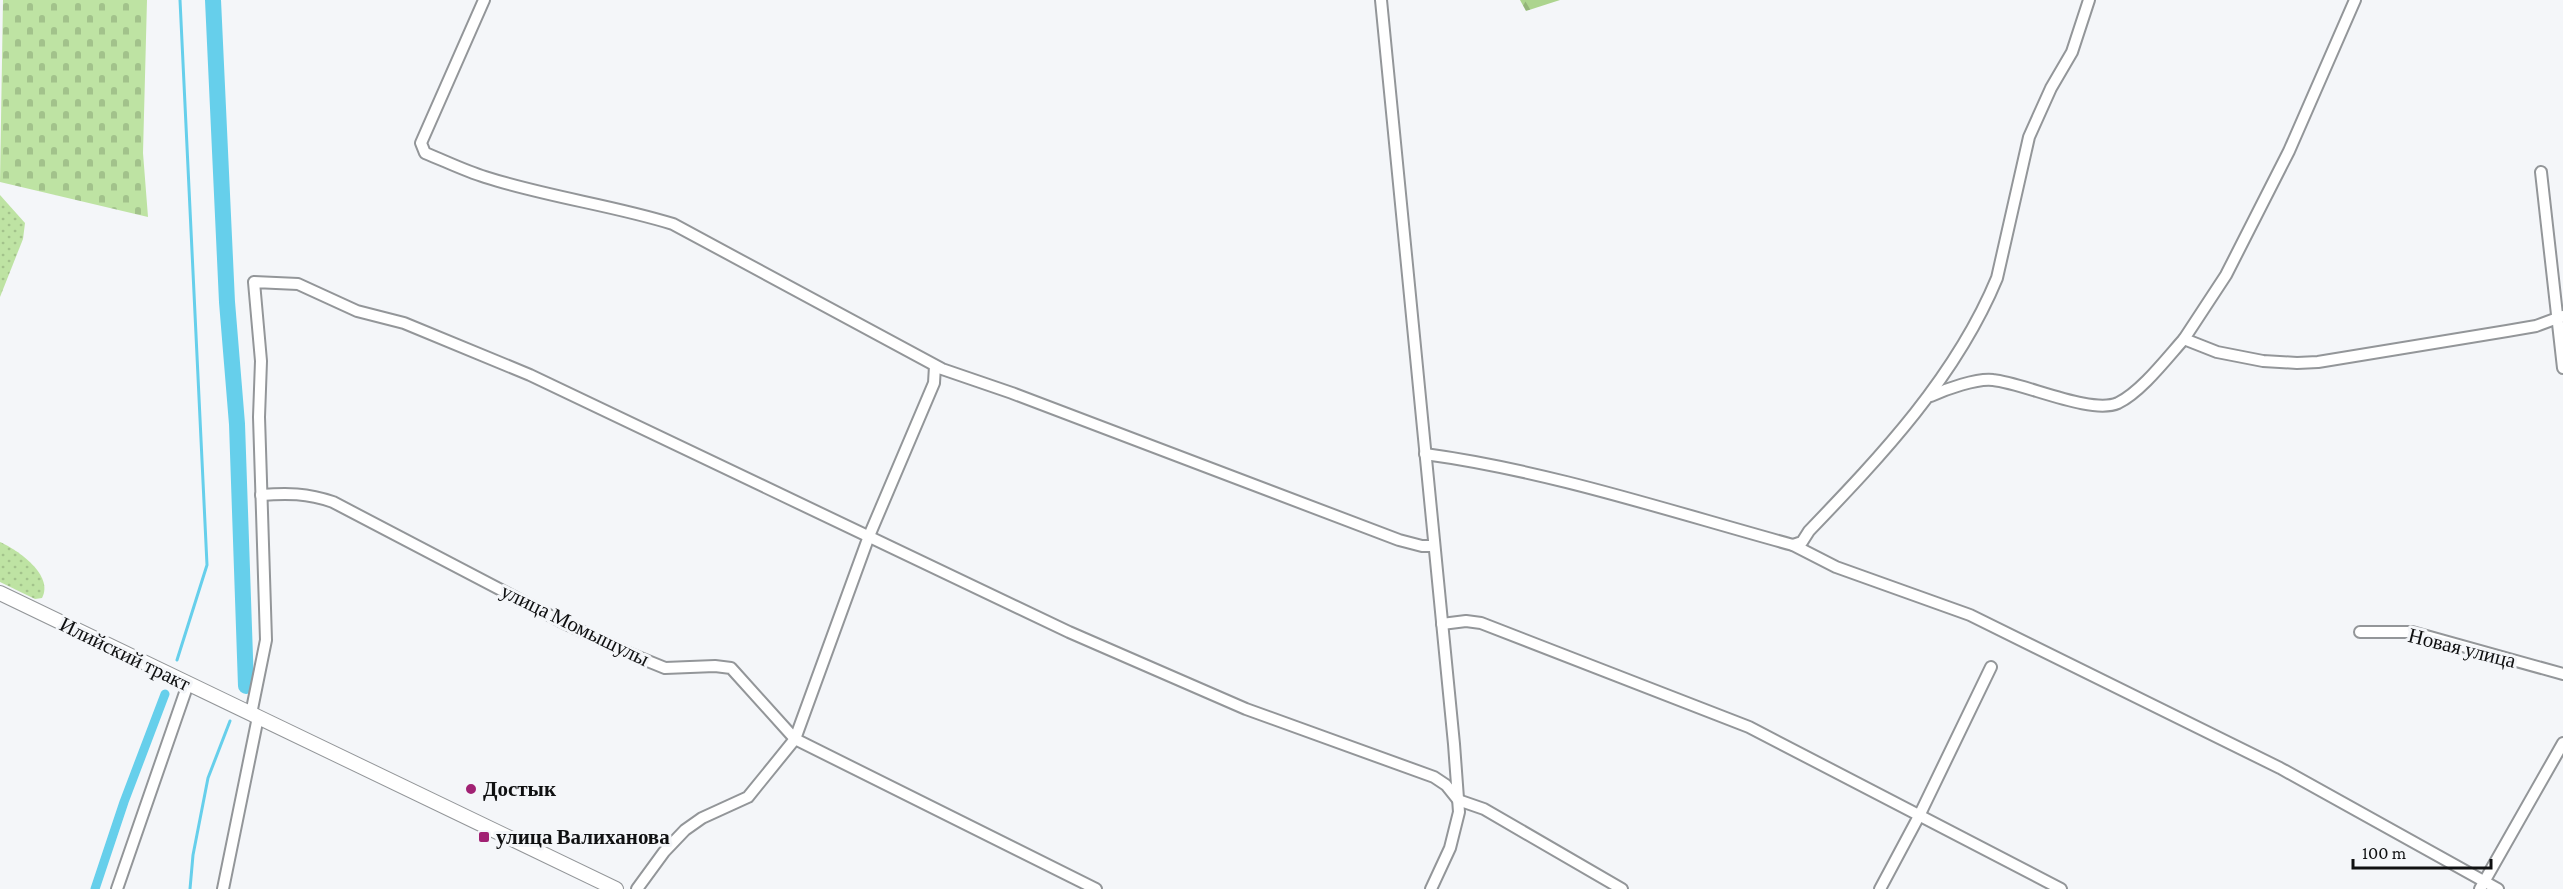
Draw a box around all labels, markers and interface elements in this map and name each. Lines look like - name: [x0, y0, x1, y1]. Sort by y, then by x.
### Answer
- street label: улица Момышулы: [497, 579, 653, 671]
- street label: Илийский тракт: [56, 612, 194, 696]
- street label: Новая улица: [2406, 623, 2519, 673]
- place label: Достык: [483, 777, 557, 801]
- marker: Достык: [464, 782, 478, 796]
- place label: улица Валиханова: [496, 825, 670, 849]
- marker: улица Валиханова: [477, 830, 491, 844]
- scale bar: [2353, 832, 2491, 870]
- text: 100 m: [2362, 843, 2407, 863]

